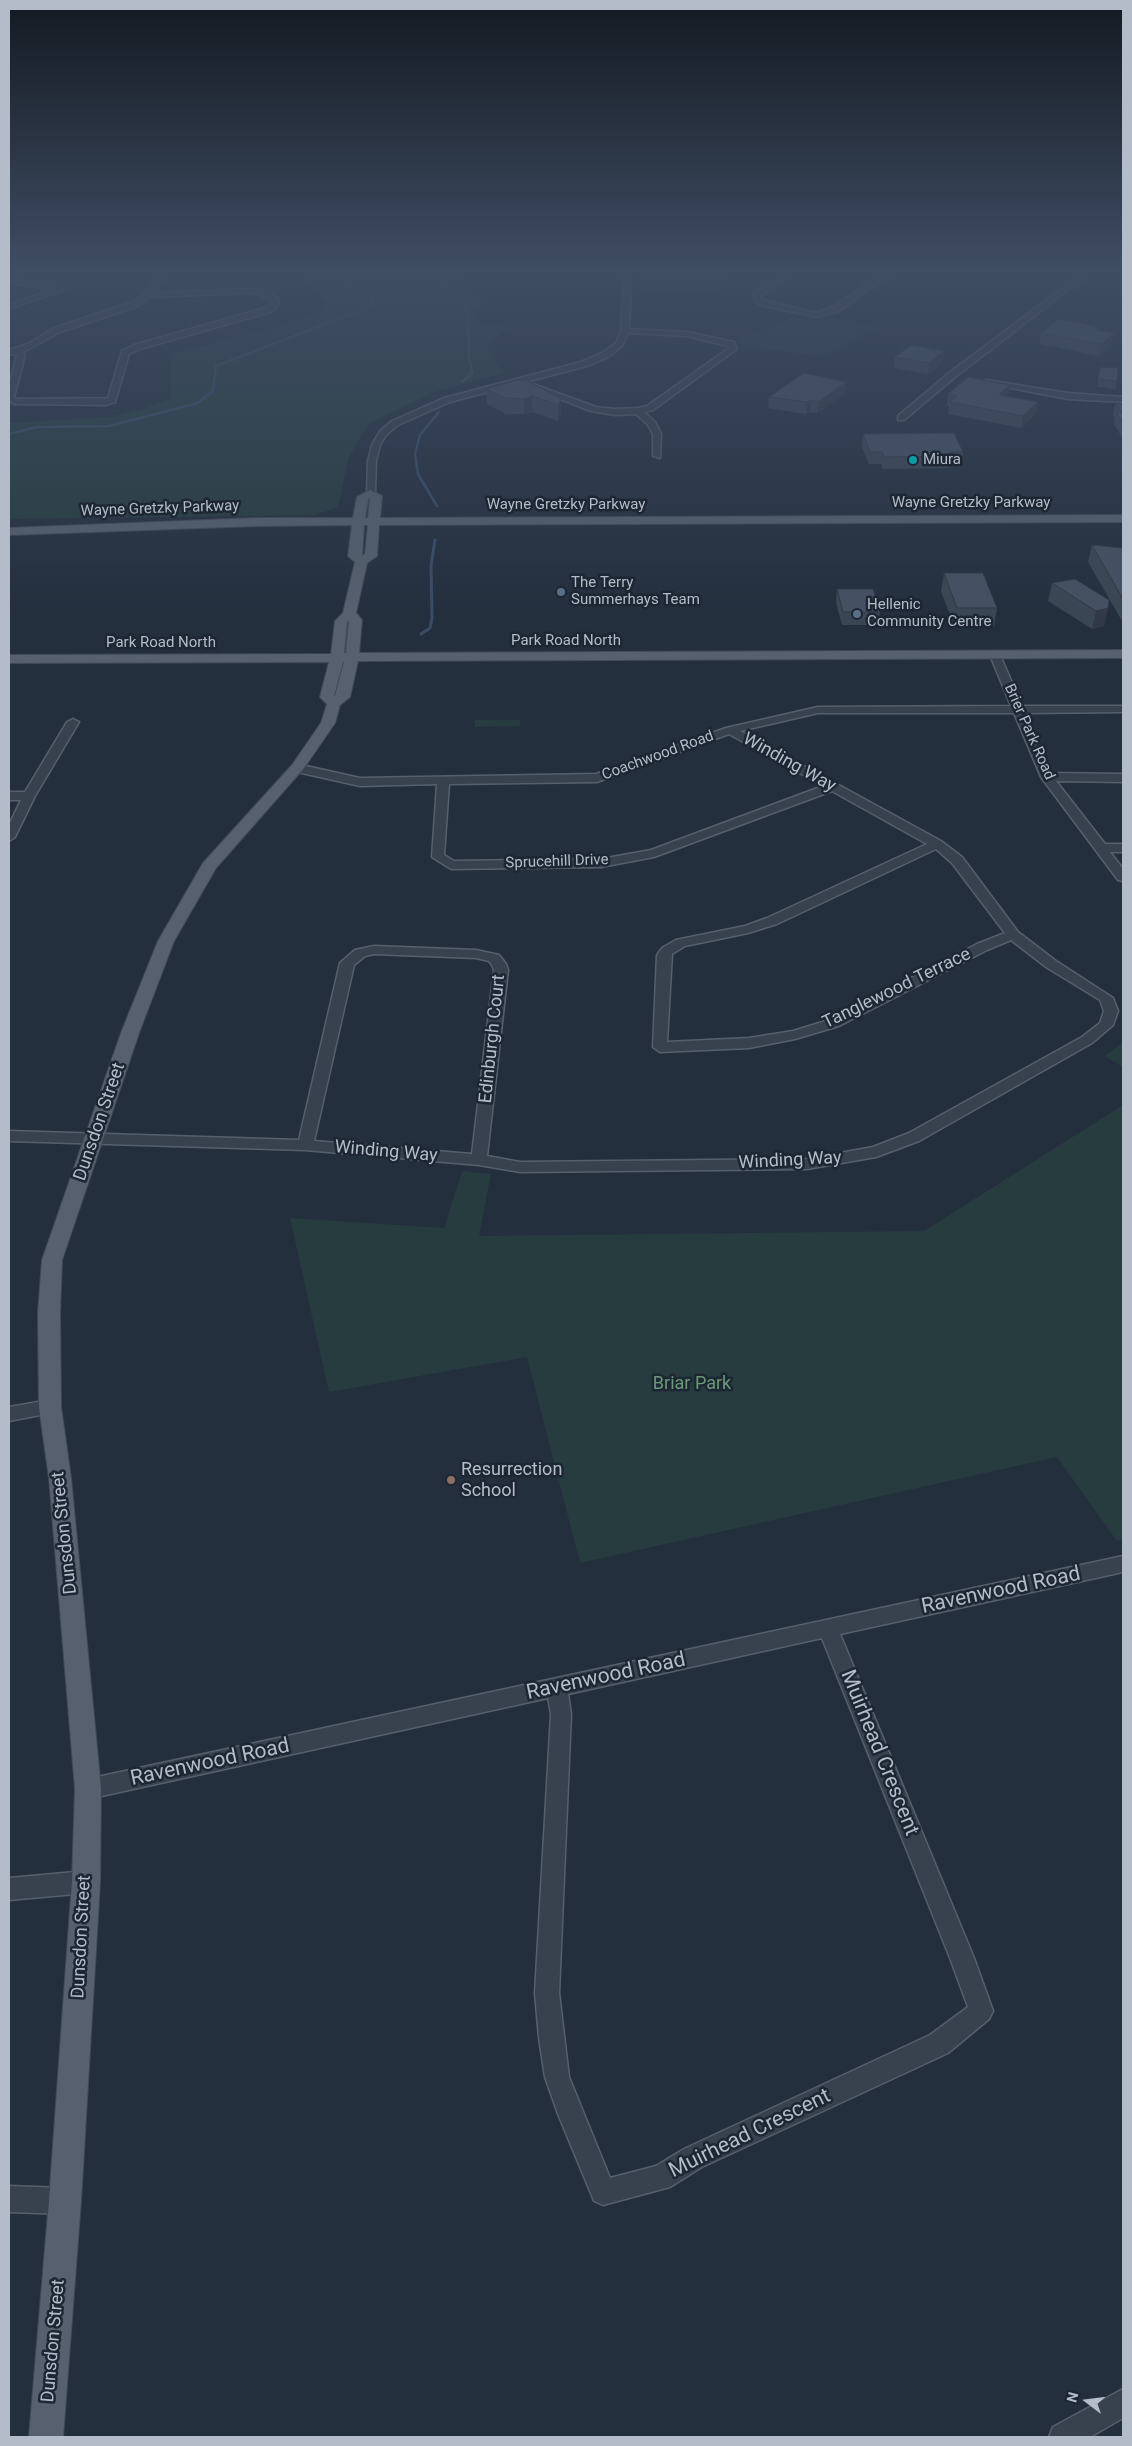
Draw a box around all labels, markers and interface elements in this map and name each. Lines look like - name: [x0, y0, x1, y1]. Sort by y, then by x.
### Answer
- place label: Miura: [923, 451, 961, 469]
- marker: Miura: [907, 454, 919, 466]
- street label: Wayne Gretzky Parkway: [892, 494, 1050, 512]
- street label: Wayne Gretzky Parkway: [487, 496, 645, 514]
- street label: Wayne Gretzky Parkway: [80, 497, 240, 521]
- place label: The Terry Summerhays Team: [571, 574, 700, 609]
- marker: The Terry Summerhays Team: [555, 586, 567, 598]
- place label: Hellenic Community Centre: [867, 596, 991, 631]
- marker: Hellenic Community Centre: [851, 608, 863, 620]
- street label: Park Road North: [511, 632, 621, 650]
- street label: Park Road North: [106, 634, 216, 652]
- street label: Brier Park Road: [1000, 681, 1058, 783]
- street label: Coachwood Road: [600, 727, 716, 785]
- street label: Winding Way: [739, 729, 839, 797]
- street label: Sprucehill Drive: [505, 851, 609, 873]
- street label: Tanglewood Terrace: [819, 944, 975, 1034]
- street label: Edinburgh Court: [476, 974, 510, 1104]
- street label: Dunsdon Street: [70, 1060, 130, 1184]
- street label: Winding Way: [334, 1137, 438, 1167]
- street label: Winding Way: [738, 1148, 842, 1174]
- park label: Briar Park: [653, 1373, 731, 1395]
- place label: Resurrection School: [461, 1459, 562, 1502]
- street label: Dunsdon Street: [48, 1471, 82, 1595]
- marker: Resurrection School: [445, 1474, 457, 1486]
- street label: Ravenwood Road: [919, 1562, 1083, 1620]
- street label: Ravenwood Road: [524, 1648, 688, 1706]
- street label: Muirhead Crescent: [834, 1666, 924, 1840]
- street label: Ravenwood Road: [128, 1734, 292, 1792]
- street label: Dunsdon Street: [68, 1875, 96, 1999]
- street label: Muirhead Crescent: [665, 2084, 835, 2184]
- street label: Dunsdon Street: [38, 2279, 70, 2403]
- north arrow: [1062, 2376, 1112, 2426]
- text: N: [1064, 2390, 1082, 2404]

